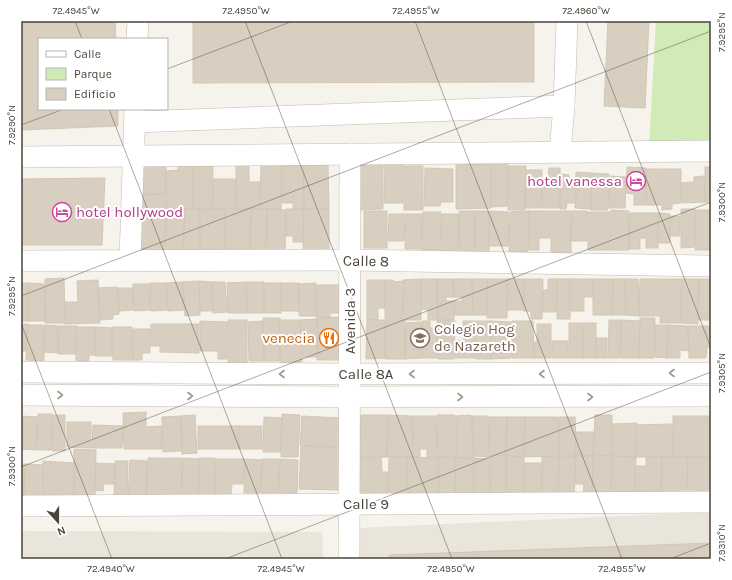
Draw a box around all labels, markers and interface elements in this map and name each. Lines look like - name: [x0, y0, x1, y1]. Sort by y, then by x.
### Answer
- text: 72.4945°W: [52, 5, 100, 17]
- text: 72.4950°W: [222, 5, 270, 17]
- text: 72.4955°W: [392, 5, 440, 17]
- text: 72.4960°W: [562, 5, 610, 17]
- text: 7.9295°N: [716, 12, 728, 52]
- legend: [38, 38, 168, 110]
- text: Calle: [74, 47, 101, 61]
- text: Parque: [74, 67, 112, 81]
- text: Edificio: [74, 87, 115, 101]
- text: 7.9290°N: [6, 105, 18, 145]
- hotel icon: hotel vanessa: [625, 170, 647, 192]
- place label: hotel vanessa: [527, 172, 622, 190]
- text: 7.9300°N: [716, 182, 728, 222]
- hotel icon: hotel hollywood: [51, 201, 73, 223]
- place label: hotel hollywood: [76, 203, 183, 221]
- street label: Calle 8: [343, 252, 389, 270]
- text: 7.9295°N: [6, 276, 18, 316]
- street label: Avenida 3: [341, 288, 359, 354]
- place label: Colegio Hog de Nazareth: [434, 320, 516, 355]
- restaurant icon: venecia: [318, 327, 340, 349]
- school or university icon: Colegio Hog de Nazareth: [409, 327, 431, 349]
- place label: venecia: [263, 329, 315, 347]
- text: 7.9305°N: [716, 353, 728, 393]
- street label: Calle 8A: [339, 365, 394, 383]
- one-way arrow: [539, 369, 545, 378]
- one-way arrow: [669, 369, 675, 377]
- one-way arrow: [279, 370, 285, 378]
- one-way arrow: [409, 370, 415, 378]
- one-way arrow: [57, 391, 63, 399]
- one-way arrow: [187, 392, 193, 400]
- one-way arrow: [457, 393, 463, 401]
- one-way arrow: [587, 393, 593, 401]
- text: 7.9300°N: [6, 446, 18, 486]
- street label: Calle 9: [343, 495, 389, 513]
- north arrow: [38, 502, 78, 542]
- text: N: [55, 523, 67, 538]
- text: 7.9310°N: [716, 524, 728, 562]
- text: 72.4940°W: [87, 563, 135, 575]
- text: 72.4945°W: [257, 563, 305, 575]
- text: 72.4950°W: [427, 563, 475, 575]
- text: 72.4955°W: [598, 563, 646, 575]

